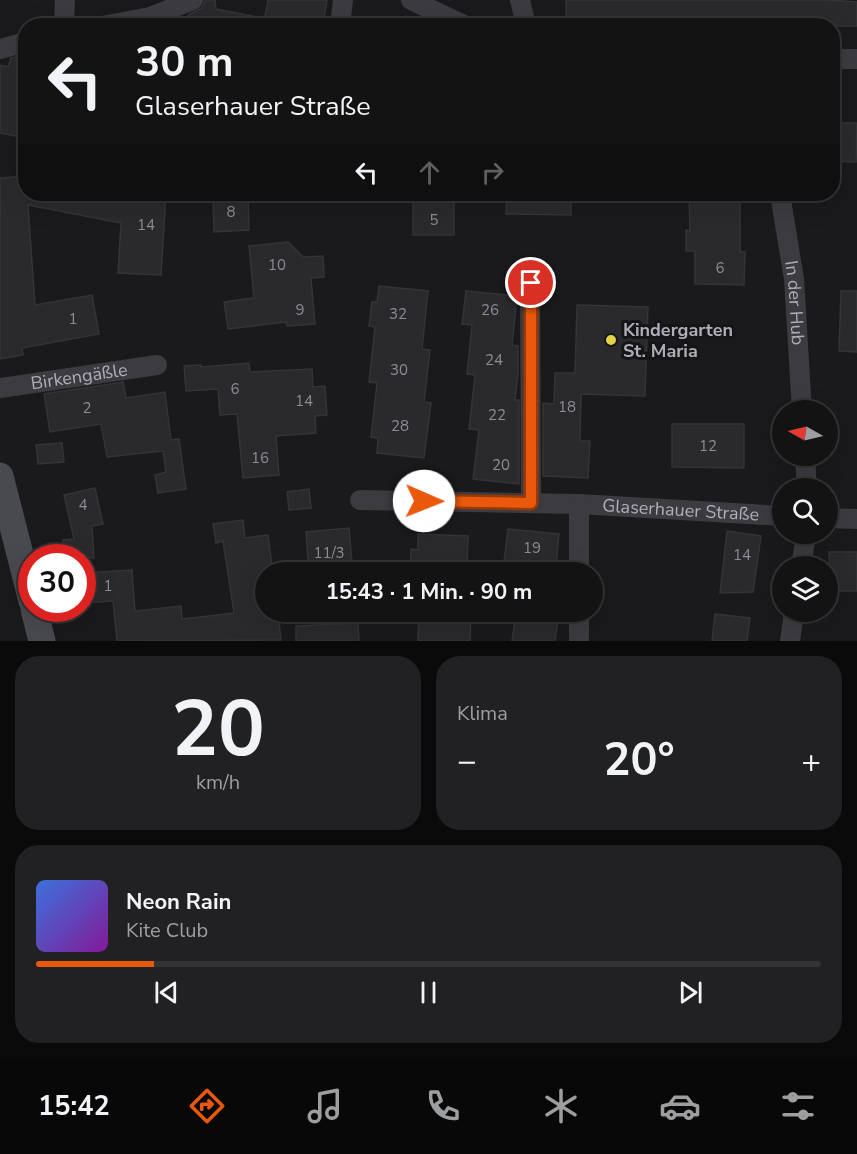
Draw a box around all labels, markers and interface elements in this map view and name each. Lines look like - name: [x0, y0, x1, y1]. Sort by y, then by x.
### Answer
- text: 30 m: [135, 34, 234, 91]
- icon: left: [36, 42, 114, 120]
- text: Glaserhauer Straße: [135, 88, 371, 125]
- icon: left: [350, 156, 383, 189]
- icon: ahead: [413, 156, 446, 189]
- icon: right: [476, 156, 509, 189]
- house number: 8: [226, 202, 236, 222]
- house number: 5: [429, 210, 439, 230]
- house number: 14: [137, 215, 155, 235]
- house number: 10: [268, 255, 286, 275]
- pin: [505, 257, 556, 308]
- house number: 6: [715, 258, 725, 278]
- street label: In der Hub: [779, 259, 810, 346]
- icon: arrive: [514, 266, 547, 299]
- house number: 9: [295, 300, 305, 320]
- house number: 26: [481, 300, 499, 320]
- house number: 32: [389, 304, 407, 324]
- house number: 1: [68, 309, 78, 329]
- place label: Kindergarten St. Maria: [623, 318, 733, 363]
- marker: Kindergarten St. Maria: [604, 333, 618, 347]
- house number: 24: [485, 350, 503, 370]
- street label: Birkengäßle: [29, 357, 129, 395]
- house number: 30: [390, 360, 408, 380]
- house number: 6: [230, 379, 240, 399]
- house number: 14: [295, 391, 313, 411]
- house number: 18: [558, 397, 576, 417]
- house number: 2: [82, 398, 92, 418]
- north arrow: [772, 400, 838, 466]
- map controls: [772, 400, 838, 622]
- house number: 22: [488, 405, 506, 425]
- house number: 28: [391, 416, 409, 436]
- house number: 12: [699, 436, 717, 456]
- house number: 16: [251, 448, 269, 468]
- house number: 20: [492, 455, 510, 475]
- position arrow: [392, 469, 456, 533]
- button: search: [772, 478, 838, 544]
- street label: Glaserhauer Straße: [602, 493, 760, 527]
- house number: 4: [78, 495, 88, 515]
- house number: 19: [523, 538, 541, 558]
- house number: 11/3: [313, 543, 345, 563]
- speed limit sign: 30: [18, 544, 96, 622]
- house number: 14: [733, 545, 751, 565]
- button: layers: [772, 556, 838, 622]
- house number: 1: [103, 576, 113, 596]
- text: 15:43 · 1 Min. · 90 m: [326, 577, 532, 607]
- text: 20: [171, 676, 265, 783]
- text: Klima: [457, 700, 508, 727]
- text: 20°: [603, 730, 675, 791]
- text: −: [457, 739, 477, 784]
- text: +: [801, 739, 821, 784]
- text: km/h: [196, 769, 240, 796]
- text: Neon Rain: [126, 887, 231, 917]
- text: Kite Club: [126, 917, 208, 944]
- icon: previous: [150, 976, 183, 1009]
- icon: pause: [412, 976, 445, 1009]
- icon: next: [674, 976, 707, 1009]
- icon: directions: [186, 1085, 228, 1127]
- icon: music: [304, 1085, 346, 1127]
- icon: phone: [422, 1085, 464, 1127]
- icon: climate: [540, 1085, 582, 1127]
- icon: car: [659, 1085, 701, 1127]
- icon: filters: [777, 1085, 819, 1127]
- text: 15:42: [38, 1088, 110, 1125]

